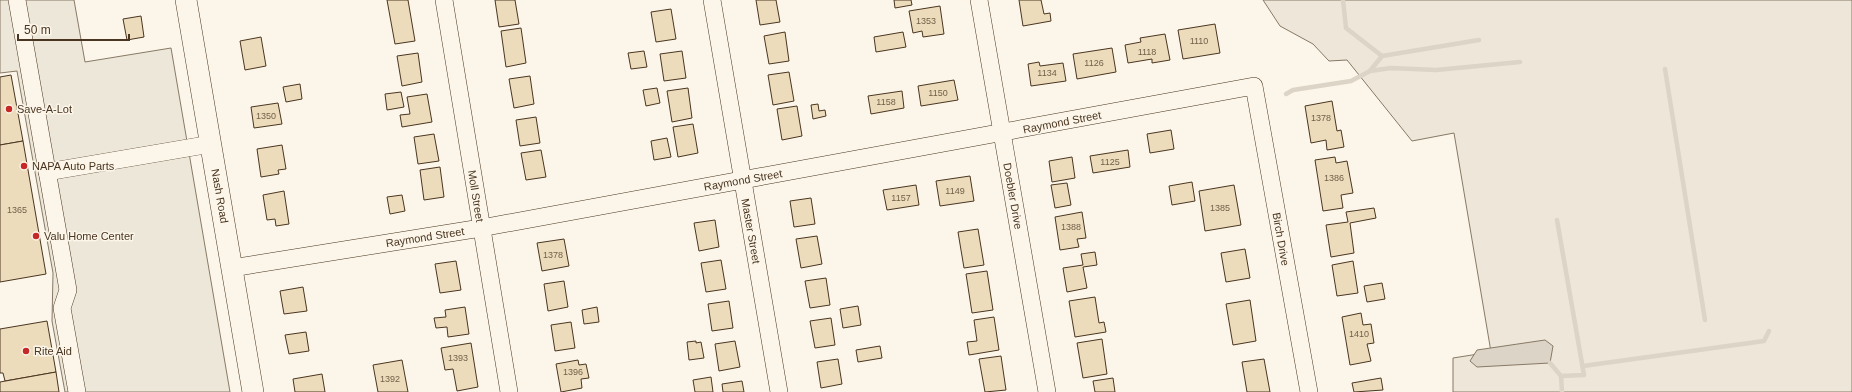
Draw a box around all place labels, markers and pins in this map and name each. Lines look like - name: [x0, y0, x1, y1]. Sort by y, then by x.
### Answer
- place label: Save-A-Lot: [17, 103, 72, 115]
- marker: Save-A-Lot: [4, 104, 14, 114]
- place label: NAPA Auto Parts: [32, 160, 115, 172]
- marker: NAPA Auto Parts: [19, 161, 29, 171]
- place label: Valu Home Center: [44, 230, 134, 242]
- marker: Valu Home Center: [31, 231, 41, 241]
- place label: Rite Aid: [34, 345, 72, 357]
- marker: Rite Aid: [21, 346, 31, 356]

